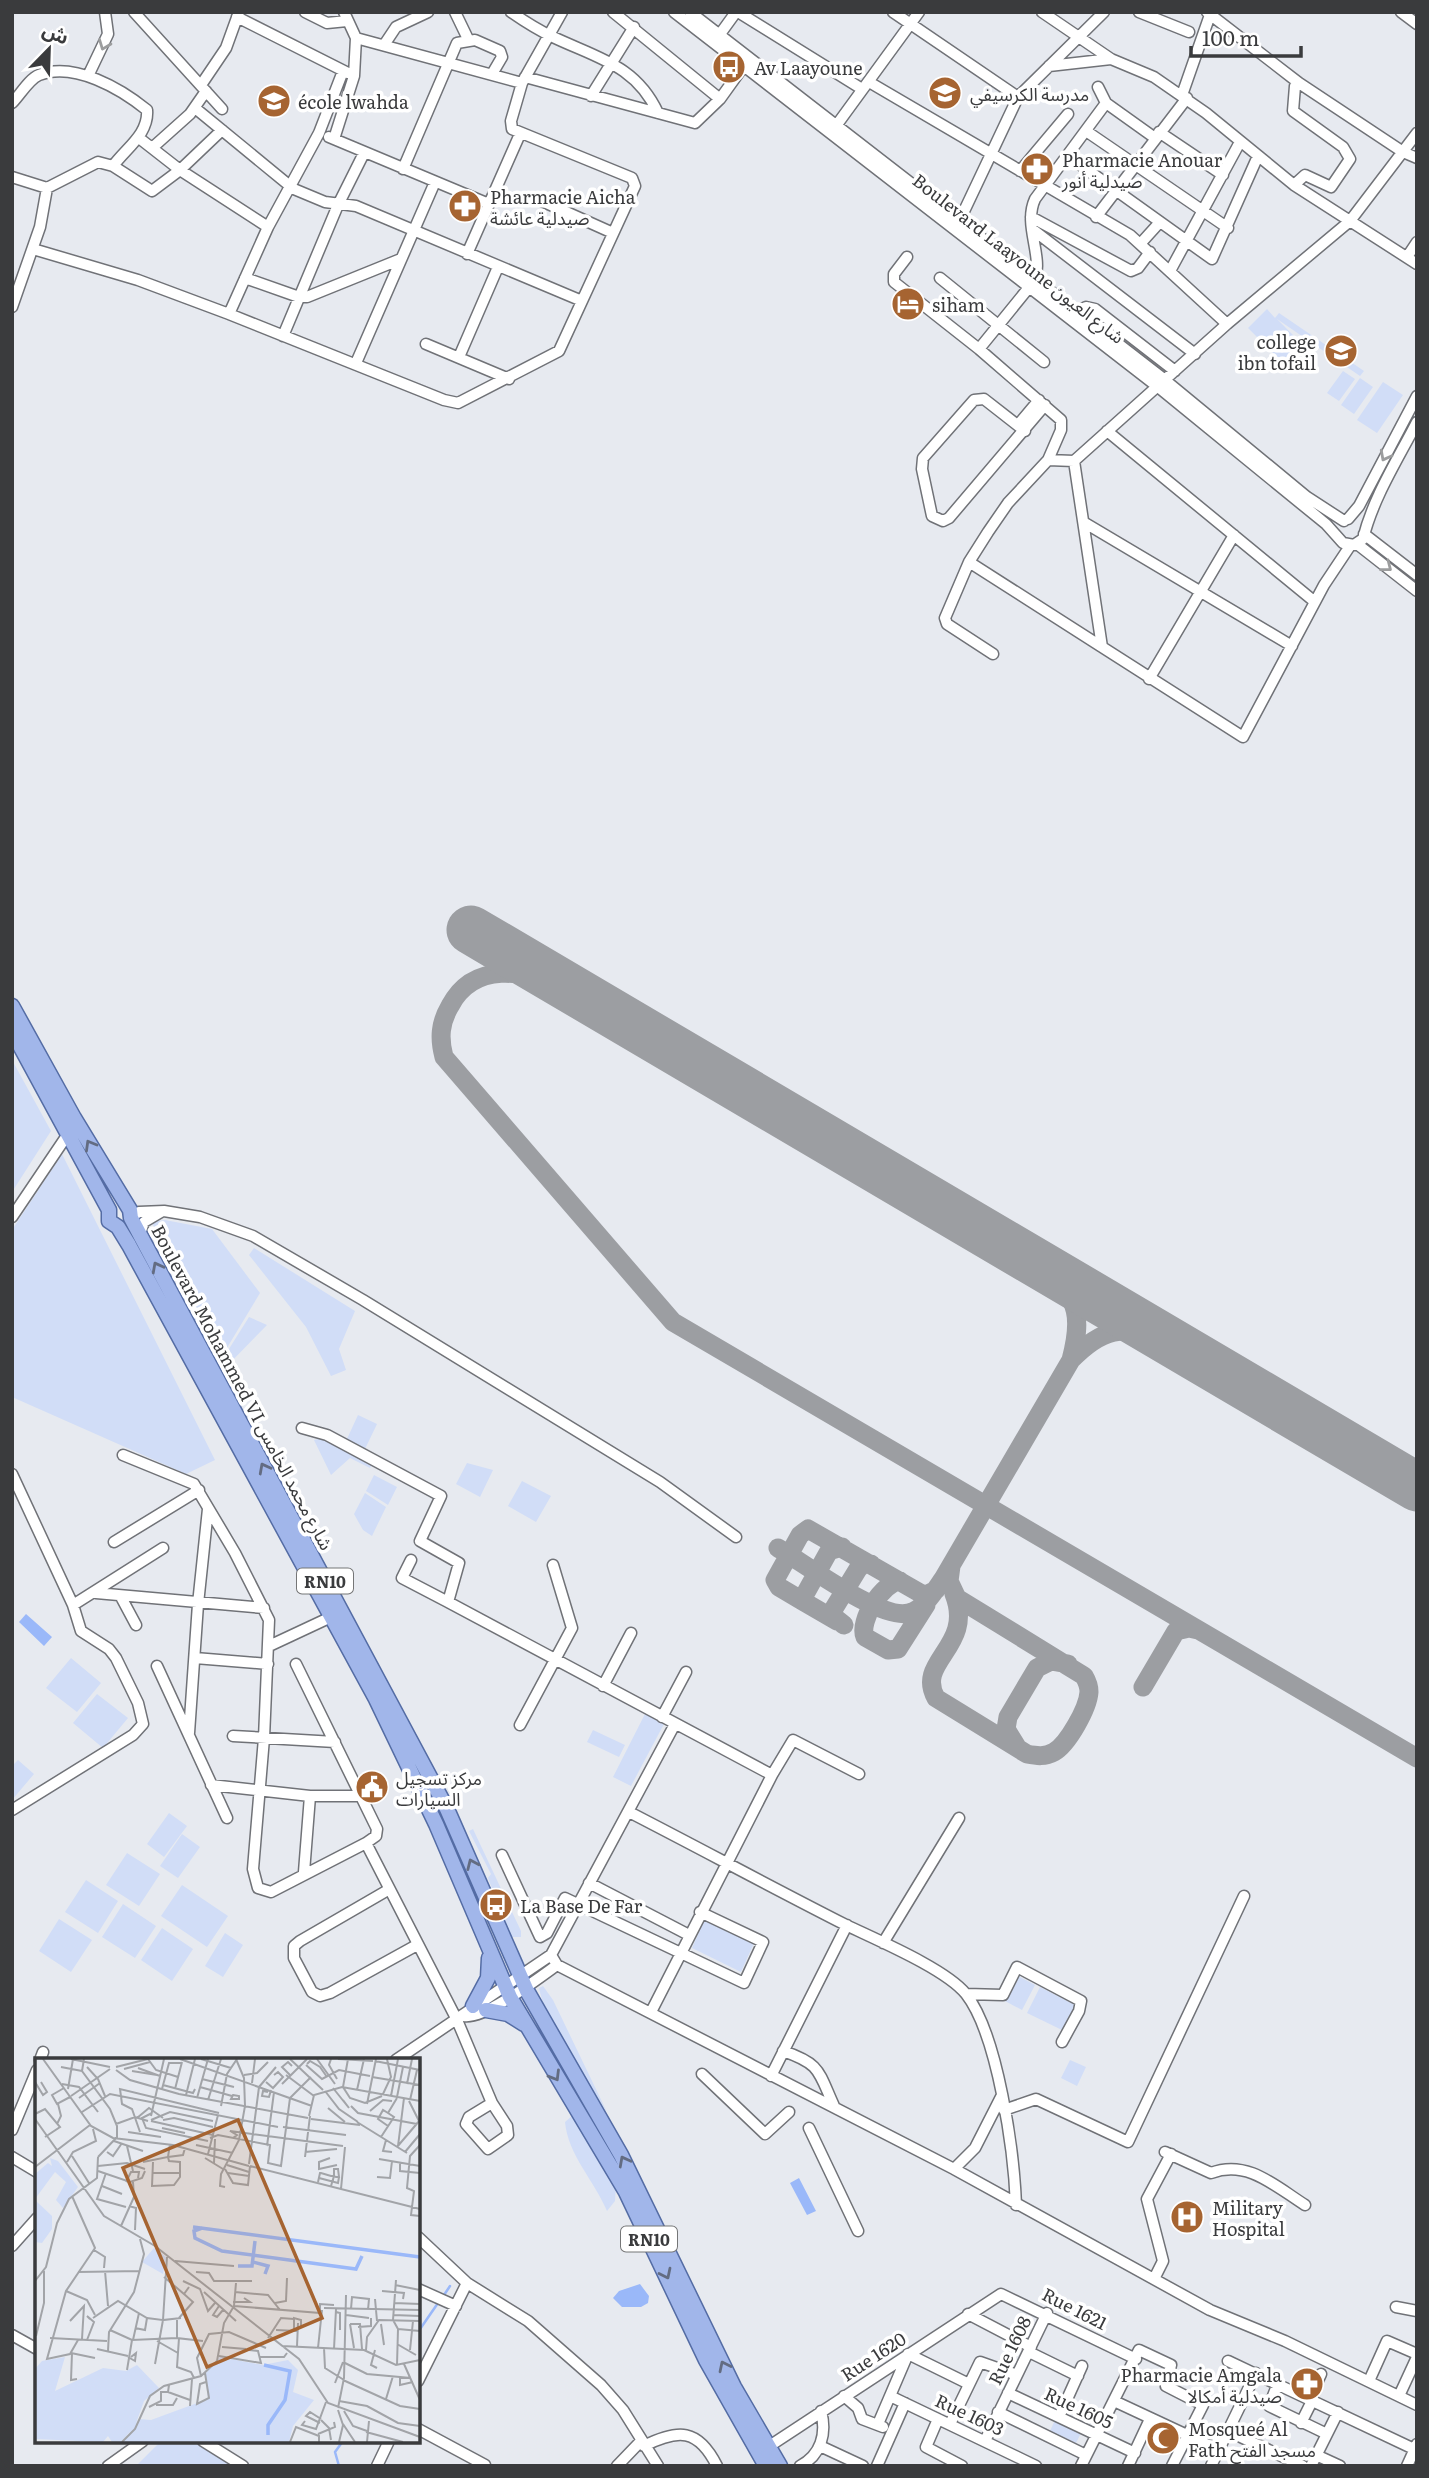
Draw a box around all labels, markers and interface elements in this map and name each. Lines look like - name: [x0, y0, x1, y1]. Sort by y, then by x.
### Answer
- north arrow: [14, 14, 84, 84]
- text: ش: [39, 14, 73, 50]
- scale bar: [1191, 14, 1301, 58]
- text: 100 m: [1202, 21, 1259, 52]
- one-way arrow: [98, 39, 112, 51]
- bus stop icon: Av Laayoune: [710, 48, 748, 86]
- place label: Av Laayoune: [754, 54, 863, 81]
- school or university icon: مدرسة الكرسيفي: [926, 74, 964, 112]
- place label: مدرسة الكرسيفي: [970, 80, 1089, 108]
- school or university icon: école lwahda: [255, 82, 293, 120]
- place label: école lwahda: [298, 88, 409, 115]
- place label: Pharmacie Anouar صيدلية أنور: [1061, 146, 1223, 194]
- pharmacy icon: Pharmacie Anouar صيدلية أنور: [1018, 150, 1056, 188]
- street label: Boulevard Laayoune شارع العيون: [906, 167, 1131, 351]
- place label: Pharmacie Aicha صيدلية عائشة: [490, 183, 636, 231]
- pharmacy icon: Pharmacie Aicha صيدلية عائشة: [446, 187, 484, 225]
- hotel icon: siham: [889, 285, 927, 323]
- place label: siham: [932, 291, 985, 318]
- place label: college ibn tofail: [1238, 328, 1316, 376]
- school or university icon: college ibn tofail: [1322, 332, 1360, 370]
- one-way arrow: [1380, 449, 1393, 462]
- one-way arrow: [1379, 559, 1392, 572]
- one-way arrow: [85, 1140, 98, 1153]
- street label: Boulevard Mohammed VI شارع محمد الخامس: [144, 1220, 341, 1555]
- one-way arrow: [152, 1262, 165, 1274]
- one-way arrow: [259, 1462, 273, 1475]
- road number: RN10: [297, 1568, 353, 1594]
- place label: مركز تسجيل السيارات: [396, 1764, 482, 1812]
- public building icon: مركز تسجيل السيارات: [353, 1768, 391, 1806]
- one-way arrow: [466, 1859, 480, 1872]
- bus stop icon: La Base De Far: [477, 1886, 515, 1924]
- place label: La Base De Far: [520, 1892, 643, 1919]
- inset map: [35, 2058, 420, 2443]
- one-way arrow: [547, 2068, 560, 2081]
- one-way arrow: [618, 2156, 632, 2169]
- place label: Military Hospital: [1212, 2194, 1285, 2242]
- hospital icon: Military Hospital: [1168, 2198, 1206, 2236]
- road number: RN10: [621, 2226, 677, 2252]
- one-way arrow: [658, 2267, 672, 2279]
- street label: Rue 1621: [1038, 2280, 1112, 2336]
- street label: Rue 1608: [981, 2311, 1037, 2389]
- street label: Rue 1620: [835, 2325, 911, 2387]
- one-way arrow: [718, 2361, 732, 2373]
- place label: Pharmacie Amgala صيدلية أمكالا: [1121, 2361, 1282, 2409]
- pharmacy icon: Pharmacie Amgala صيدلية أمكالا: [1288, 2365, 1326, 2403]
- street label: Rue 1605: [1040, 2379, 1118, 2435]
- street label: Rue 1603: [931, 2386, 1009, 2442]
- place label: Mosqueé Al Fath مسجد الفتح: [1188, 2415, 1316, 2464]
- mosque icon: Mosqueé Al Fath مسجد الفتح: [1144, 2419, 1182, 2457]

